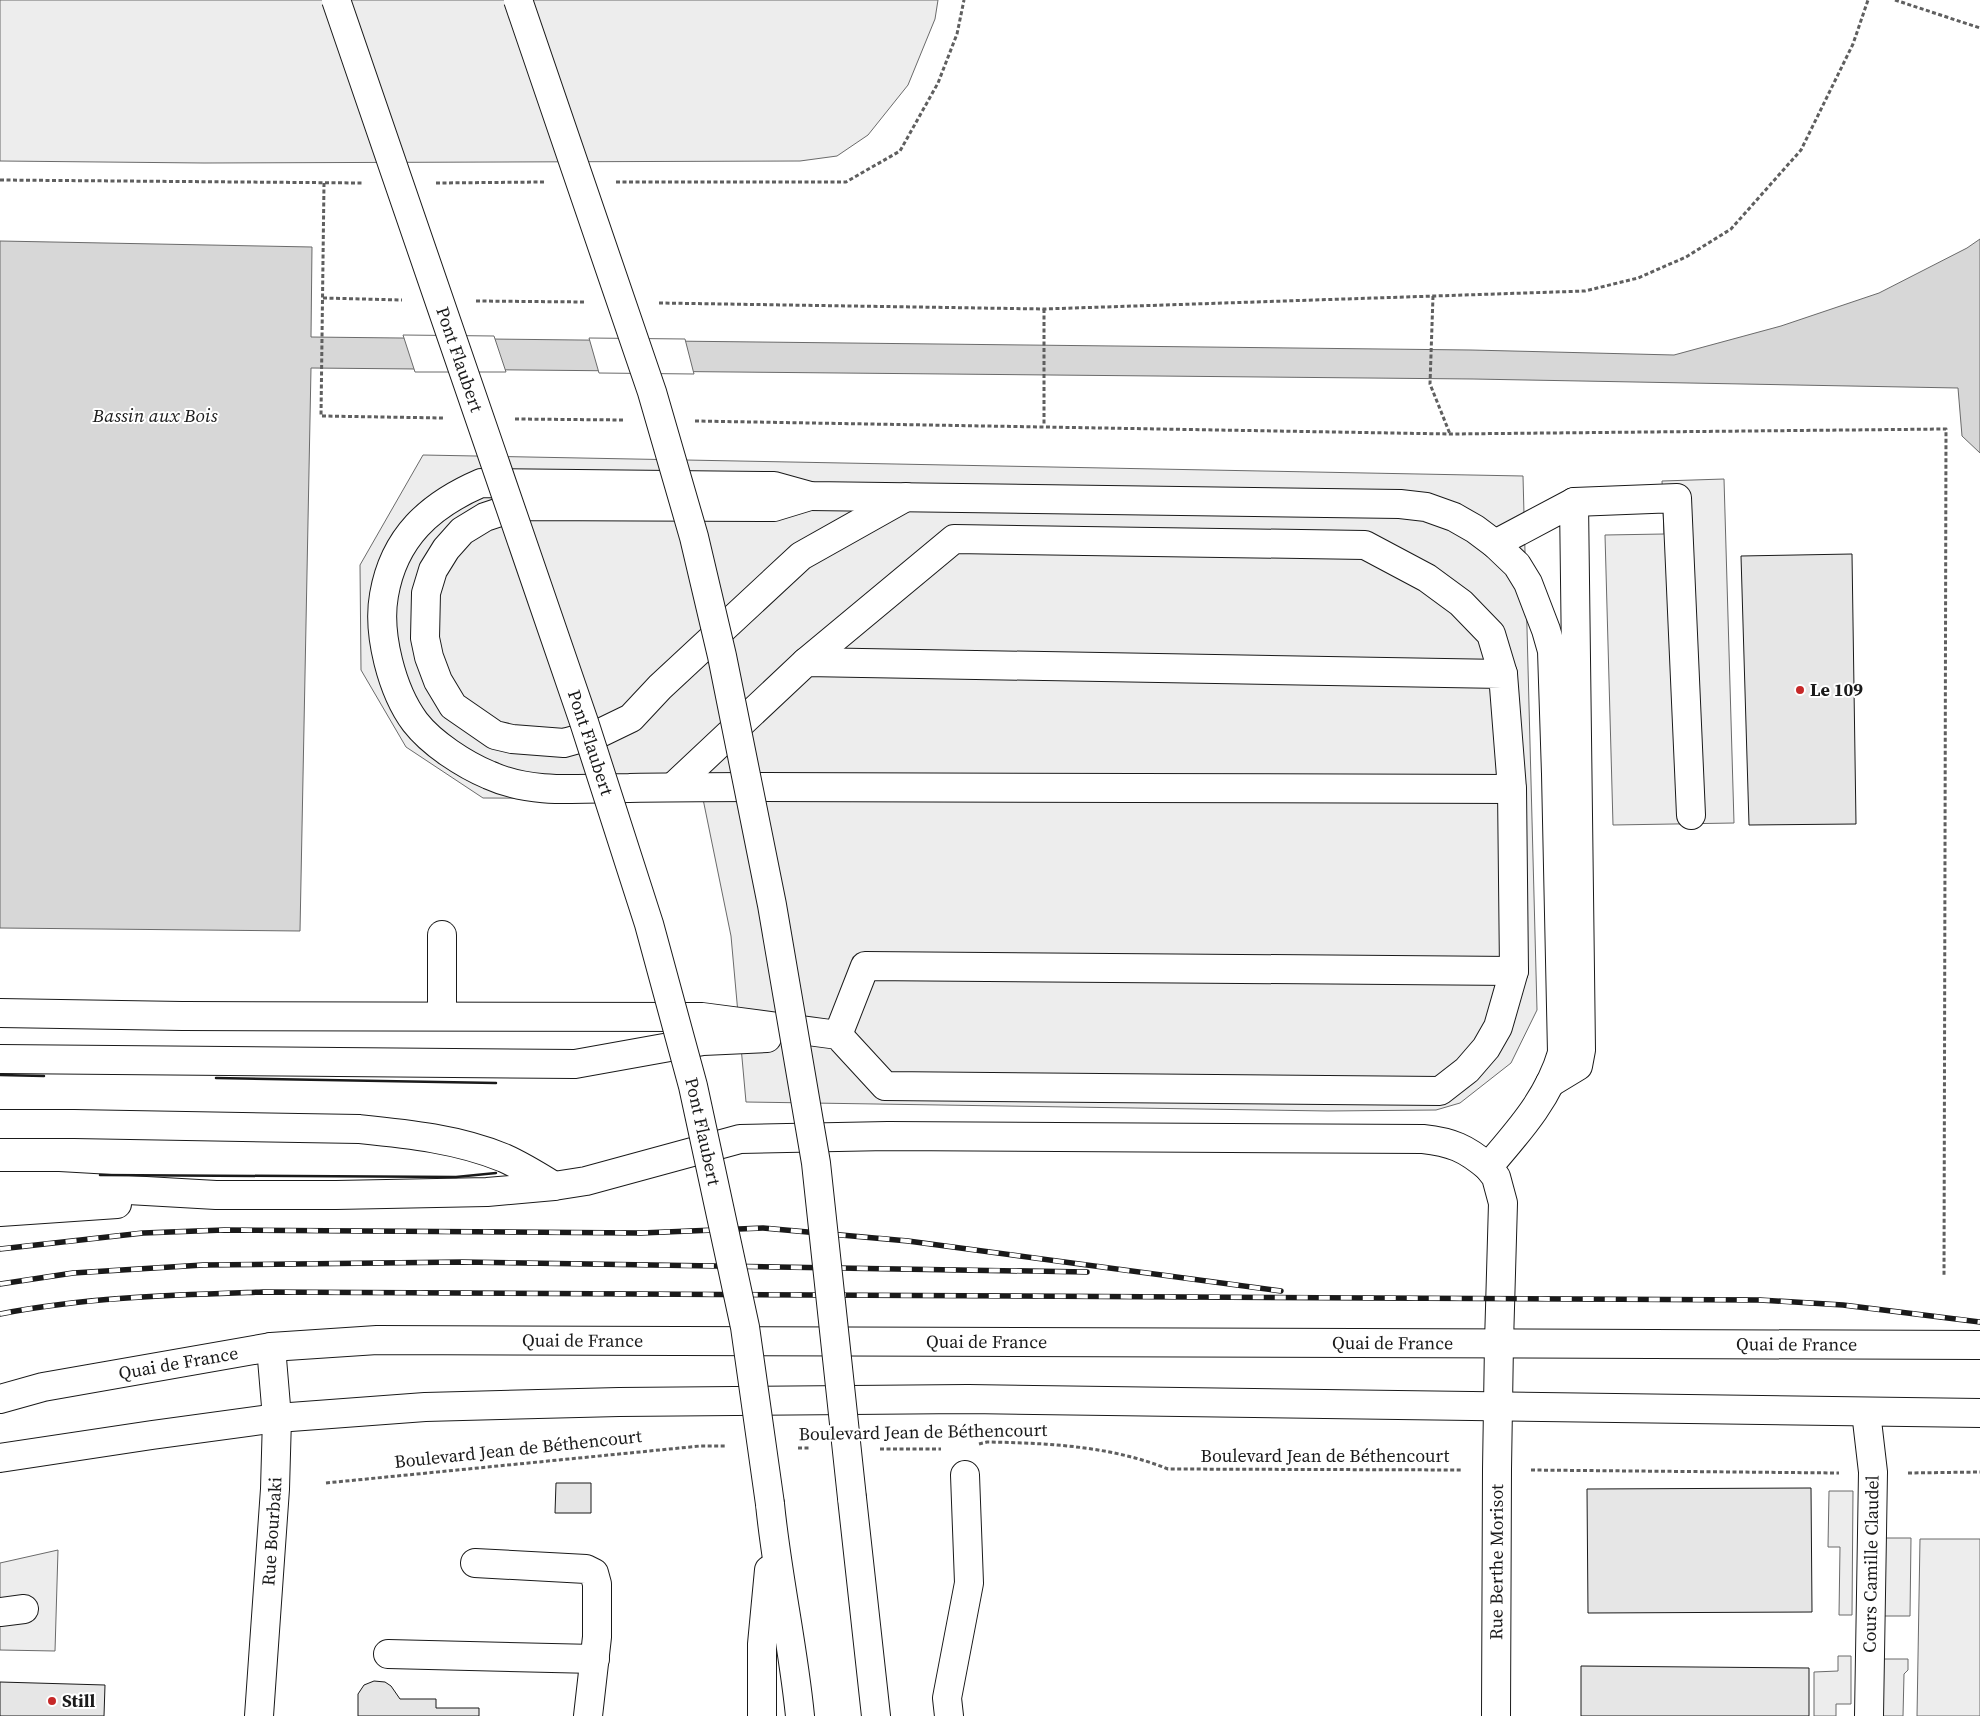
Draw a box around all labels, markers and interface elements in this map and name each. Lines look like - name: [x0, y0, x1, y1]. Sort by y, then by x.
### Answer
- street label: Pont Flaubert: [430, 303, 490, 415]
- water label: Bassin aux Bois: [92, 402, 218, 428]
- place label: Le 109: [1810, 677, 1863, 702]
- marker: Le 109: [1794, 684, 1806, 696]
- street label: Pont Flaubert: [562, 686, 620, 799]
- street label: Pont Flaubert: [679, 1075, 727, 1188]
- street label: Quai de France: [522, 1327, 643, 1353]
- street label: Quai de France: [926, 1329, 1047, 1354]
- street label: Quai de France: [1332, 1330, 1453, 1355]
- street label: Quai de France: [1736, 1331, 1857, 1357]
- street label: Quai de France: [116, 1340, 240, 1386]
- street label: Boulevard Jean de Béthencourt: [798, 1417, 1048, 1446]
- street label: Boulevard Jean de Béthencourt: [393, 1423, 643, 1474]
- street label: Boulevard Jean de Béthencourt: [1201, 1443, 1450, 1468]
- street label: Cours Camille Claudel: [1856, 1475, 1885, 1653]
- street label: Rue Bourbaki: [255, 1477, 287, 1587]
- street label: Rue Berthe Morisot: [1483, 1484, 1509, 1640]
- place label: Still: [62, 1688, 96, 1713]
- marker: Still: [46, 1695, 58, 1707]

